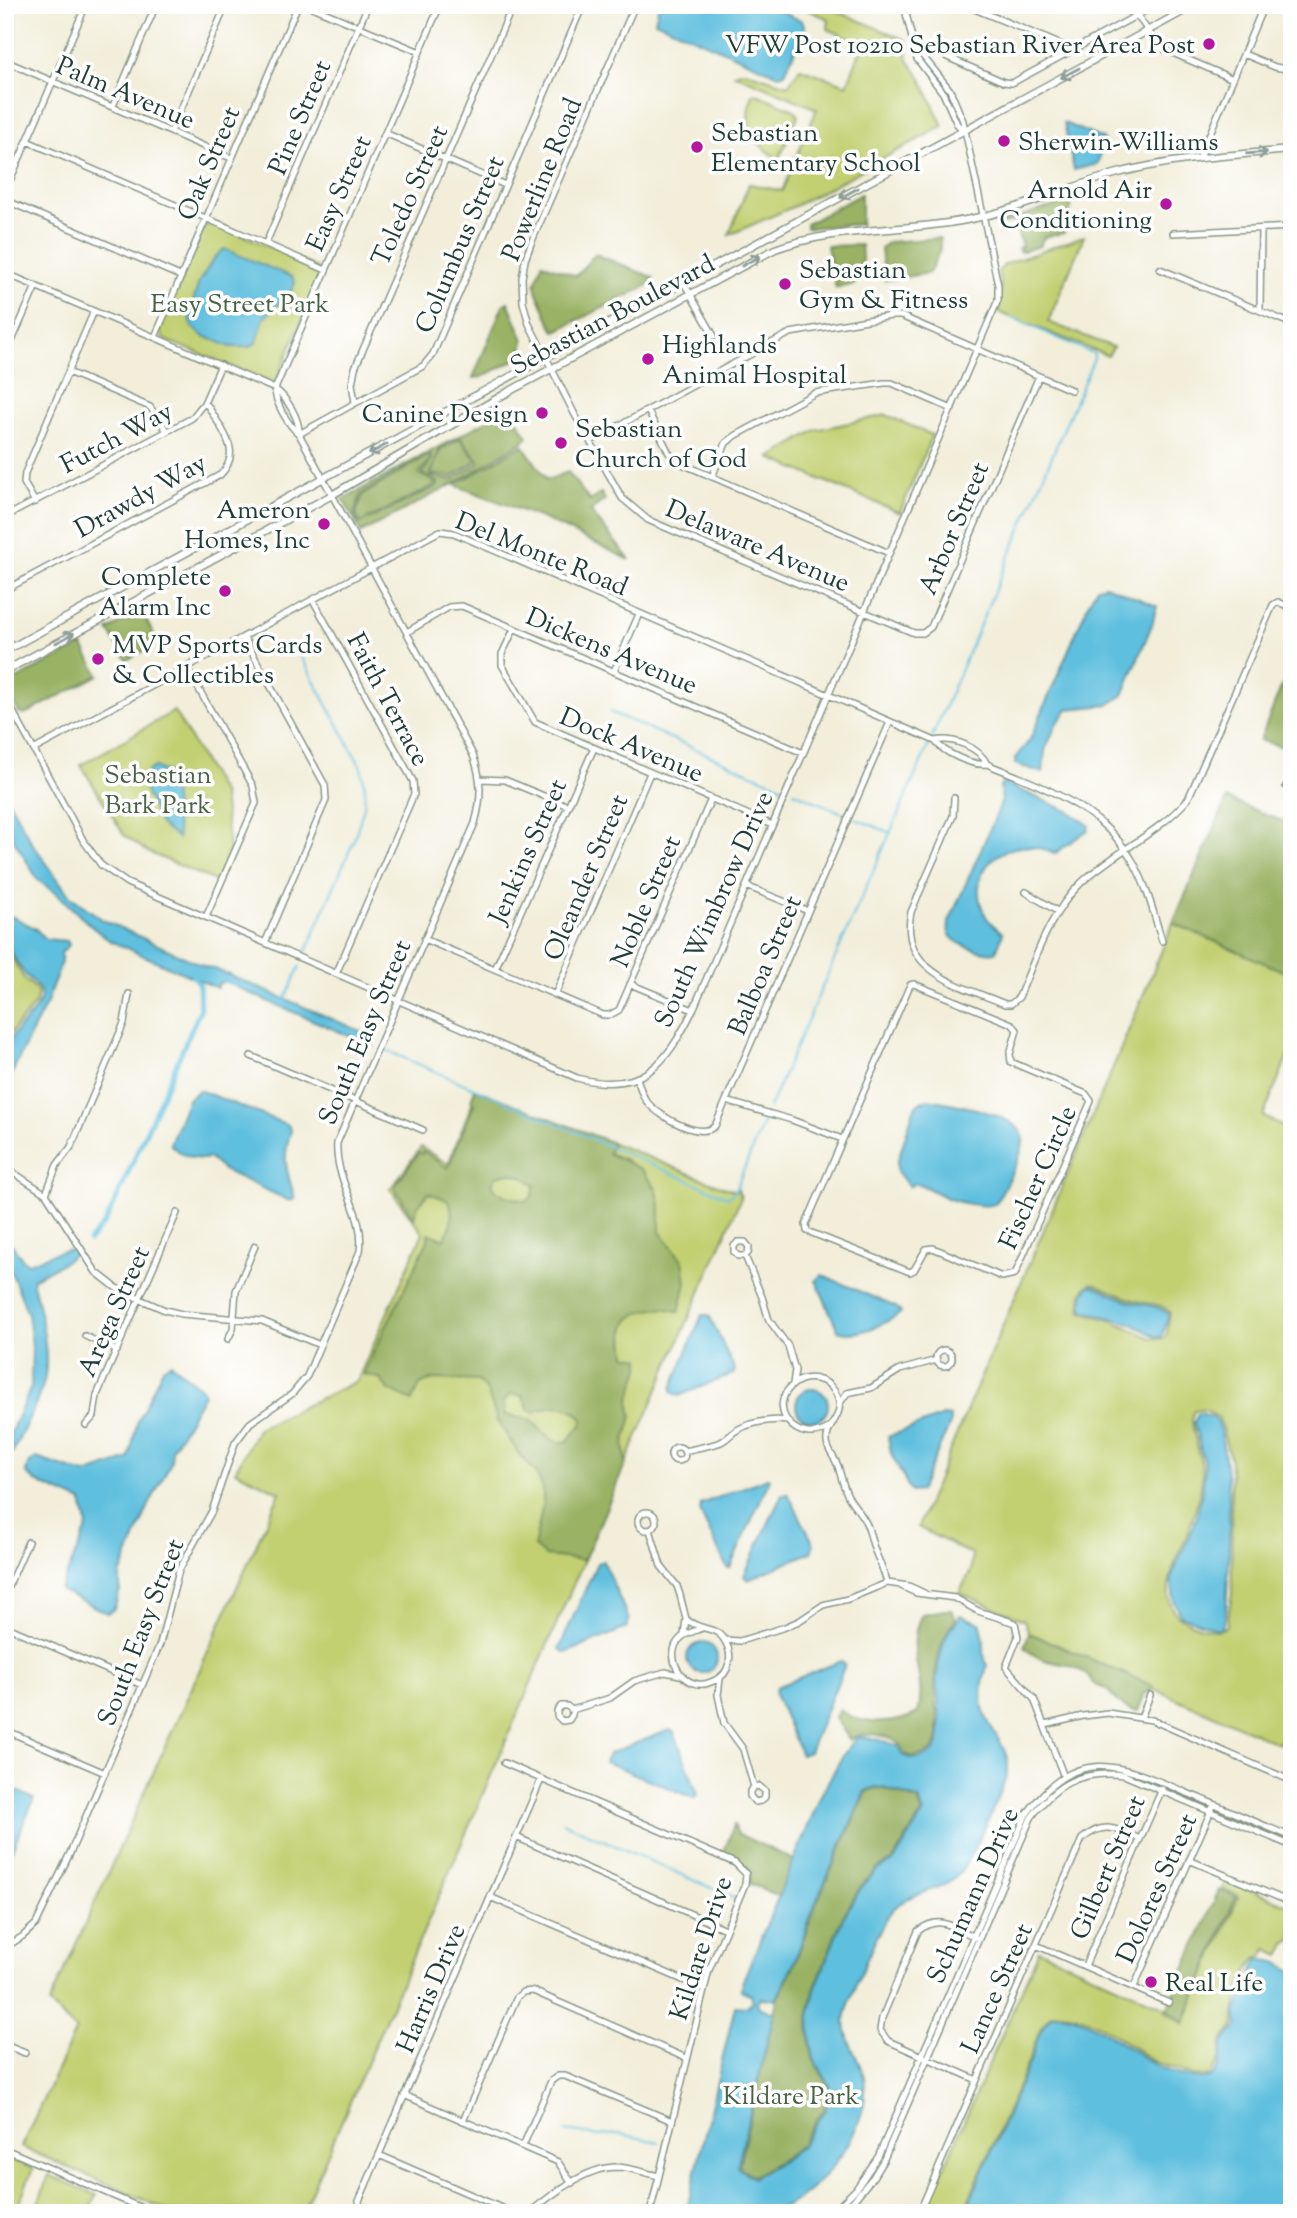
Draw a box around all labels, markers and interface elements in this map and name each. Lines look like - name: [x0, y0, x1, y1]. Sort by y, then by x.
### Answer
- place label: VFW Post 10210 Sebastian River Area Post: [725, 28, 1195, 65]
- marker: VFW Post 10210 Sebastian River Area Post: [1201, 36, 1217, 52]
- street label: Palm Avenue: [50, 48, 200, 140]
- street label: Pine Street: [261, 55, 342, 181]
- one-way arrow: [1060, 67, 1081, 80]
- street label: Powerline Road: [494, 92, 593, 267]
- street label: Oak Street: [170, 101, 251, 227]
- place label: Sebastian Elementary School: [711, 116, 921, 183]
- street label: Toledo Street: [364, 120, 459, 272]
- place label: Sherwin-Williams: [1018, 125, 1218, 162]
- street label: Easy Street: [298, 130, 382, 258]
- marker: Sherwin-Williams: [996, 133, 1012, 149]
- marker: Sebastian Elementary School: [689, 139, 705, 155]
- one-way arrow: [1246, 146, 1268, 159]
- street label: Columbus Street: [407, 150, 515, 339]
- place label: Arnold Air Conditioning: [1000, 173, 1152, 240]
- one-way arrow: [839, 186, 859, 200]
- marker: Arnold Air Conditioning: [1158, 196, 1174, 212]
- street label: Sebastian Boulevard: [504, 246, 722, 386]
- place label: Sebastian Gym & Fitness: [799, 253, 968, 320]
- one-way arrow: [740, 254, 761, 267]
- marker: Sebastian Gym & Fitness: [777, 276, 793, 292]
- park label: Easy Street Park: [151, 287, 329, 324]
- place label: Highlands Animal Hospital: [662, 328, 847, 395]
- marker: Highlands Animal Hospital: [640, 351, 656, 367]
- street label: Futch Way: [55, 394, 180, 484]
- place label: Canine Design: [362, 397, 528, 434]
- marker: Canine Design: [534, 405, 550, 421]
- place label: Sebastian Church of God: [575, 412, 747, 479]
- marker: Sebastian Church of God: [553, 435, 569, 451]
- one-way arrow: [369, 443, 389, 457]
- street label: Drawdy Way: [69, 446, 214, 549]
- street label: Arbor Street: [911, 457, 1000, 601]
- street label: Delaware Avenue: [659, 492, 855, 603]
- place label: Ameron Homes, Inc: [184, 493, 310, 560]
- street label: Del Monte Road: [449, 504, 633, 607]
- marker: Ameron Homes, Inc: [316, 516, 332, 532]
- place label: Complete Alarm Inc: [99, 560, 211, 627]
- marker: Complete Alarm Inc: [217, 583, 233, 599]
- street label: Dickens Avenue: [519, 599, 703, 705]
- street label: Faith Terrace: [336, 627, 437, 773]
- place label: MVP Sports Cards & Collectibles: [112, 628, 323, 695]
- one-way arrow: [54, 631, 75, 645]
- marker: MVP Sports Cards & Collectibles: [90, 651, 106, 667]
- street label: Dock Avenue: [553, 699, 709, 793]
- park label: Sebastian Bark Park: [104, 758, 212, 825]
- street label: Jenkins Street: [480, 774, 578, 932]
- street label: South Wimbrow Drive: [646, 786, 784, 1034]
- street label: Oleander Street: [536, 789, 639, 967]
- street label: Noble Street: [603, 830, 692, 974]
- street label: Balboa Street: [720, 890, 812, 1042]
- street label: South Easy Street: [311, 935, 422, 1131]
- street label: Fischer Circle: [991, 1100, 1087, 1256]
- street label: Arega Street: [70, 1241, 161, 1383]
- street label: South Easy Street: [90, 1534, 195, 1732]
- street label: Gilbert Street: [1062, 1790, 1156, 1946]
- street label: Schumann Drive: [919, 1802, 1030, 1990]
- street label: Dolores Street: [1109, 1808, 1208, 1970]
- street label: Kildare Drive: [662, 1872, 743, 2026]
- street label: Lance Street: [953, 1918, 1044, 2060]
- street label: Harris Drive: [388, 1919, 476, 2059]
- place label: Real Life: [1165, 1966, 1263, 2003]
- marker: Real Life: [1143, 1974, 1159, 1990]
- park label: Kildare Park: [723, 2079, 859, 2116]

